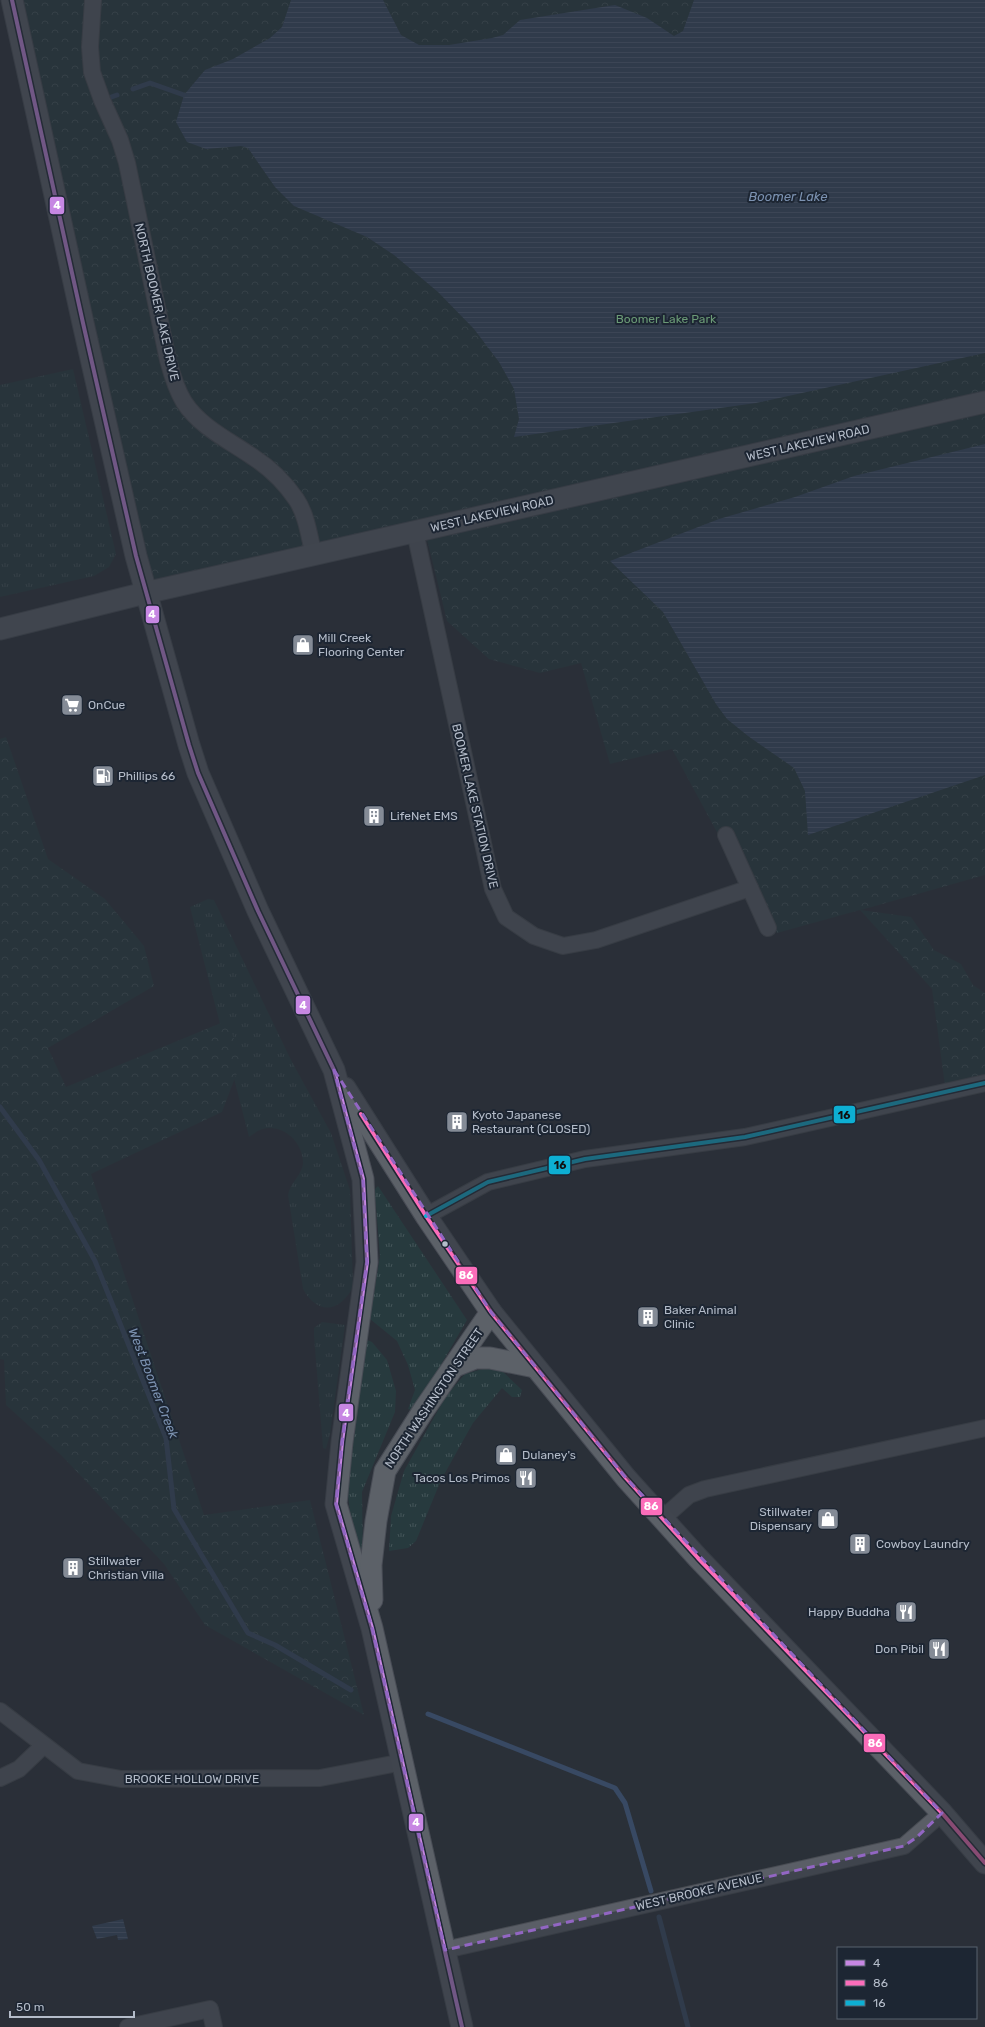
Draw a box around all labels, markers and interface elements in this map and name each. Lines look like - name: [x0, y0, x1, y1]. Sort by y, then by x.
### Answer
- water label: Boomer Lake: [749, 189, 827, 204]
- line badge: 4: [49, 196, 65, 215]
- text: 4: [53, 199, 61, 212]
- street label: NORTH BOOMER LAKE DRIVE: [132, 222, 182, 382]
- park label: Boomer Lake Park: [616, 312, 717, 326]
- street label: WEST LAKEVIEW ROAD: [745, 422, 871, 464]
- street label: WEST LAKEVIEW ROAD: [429, 493, 555, 535]
- line badge: 4: [145, 605, 160, 624]
- text: 4: [148, 608, 156, 621]
- place label: Mill Creek Flooring Center: [318, 631, 405, 659]
- shop icon: Mill Creek Flooring Center: [290, 632, 316, 658]
- supermarket icon: OnCue: [59, 692, 85, 718]
- place label: OnCue: [88, 698, 126, 712]
- street label: BOOMER LAKE STATION DRIVE: [449, 722, 501, 890]
- fuel station icon: Phillips 66: [90, 763, 116, 789]
- place label: Phillips 66: [118, 769, 175, 783]
- building icon: LifeNet EMS: [361, 803, 387, 829]
- place label: LifeNet EMS: [390, 809, 458, 823]
- line badge: 4: [295, 995, 311, 1015]
- text: 4: [299, 999, 307, 1012]
- line badge: 16: [833, 1105, 856, 1124]
- place label: Kyoto Japanese Restaurant (CLOSED): [472, 1108, 590, 1136]
- building icon: Kyoto Japanese Restaurant (CLOSED): [444, 1109, 470, 1135]
- text: 16: [838, 1109, 850, 1122]
- line badge: 16: [548, 1155, 571, 1175]
- text: 16: [554, 1159, 566, 1172]
- unlabelled marker: [440, 1239, 450, 1249]
- line badge: 86: [455, 1266, 478, 1285]
- text: 86: [459, 1269, 473, 1282]
- place label: Baker Animal Clinic: [664, 1303, 737, 1331]
- building icon: Baker Animal Clinic: [635, 1304, 661, 1330]
- water label: West Boomer Creek: [126, 1326, 182, 1441]
- street label: NORTH WASHINGTON STREET: [382, 1326, 486, 1470]
- line badge: 4: [338, 1403, 354, 1422]
- text: 4: [342, 1407, 350, 1420]
- shop icon: Dulaney's: [493, 1442, 519, 1468]
- place label: Dulaney's: [522, 1448, 576, 1462]
- restaurant icon: Tacos Los Primos: [513, 1465, 539, 1491]
- place label: Tacos Los Primos: [414, 1471, 510, 1485]
- line badge: 86: [640, 1497, 663, 1516]
- text: 86: [644, 1500, 658, 1513]
- place label: Stillwater Dispensary: [750, 1505, 812, 1533]
- shop icon: Stillwater Dispensary: [815, 1506, 841, 1532]
- building icon: Cowboy Laundry: [847, 1531, 873, 1557]
- place label: Cowboy Laundry: [876, 1537, 970, 1551]
- place label: Stillwater Christian Villa: [88, 1554, 164, 1582]
- building icon: Stillwater Christian Villa: [60, 1555, 86, 1581]
- restaurant icon: Happy Buddha: [893, 1599, 919, 1625]
- place label: Happy Buddha: [808, 1605, 890, 1619]
- restaurant icon: Don Pibil: [926, 1636, 952, 1662]
- place label: Don Pibil: [875, 1642, 924, 1656]
- line badge: 86: [863, 1733, 886, 1753]
- text: 86: [868, 1737, 882, 1750]
- street label: BROOKE HOLLOW DRIVE: [125, 1772, 259, 1786]
- line badge: 4: [408, 1813, 424, 1832]
- text: 4: [412, 1816, 420, 1829]
- street label: WEST BROOKE AVENUE: [634, 1871, 764, 1913]
- legend: [837, 1947, 977, 2019]
- text: 4: [873, 1956, 881, 1970]
- text: 86: [873, 1976, 888, 1990]
- scale bar: [10, 1993, 134, 2019]
- text: 16: [873, 1996, 885, 2010]
- text: 50 m: [16, 2000, 44, 2014]

